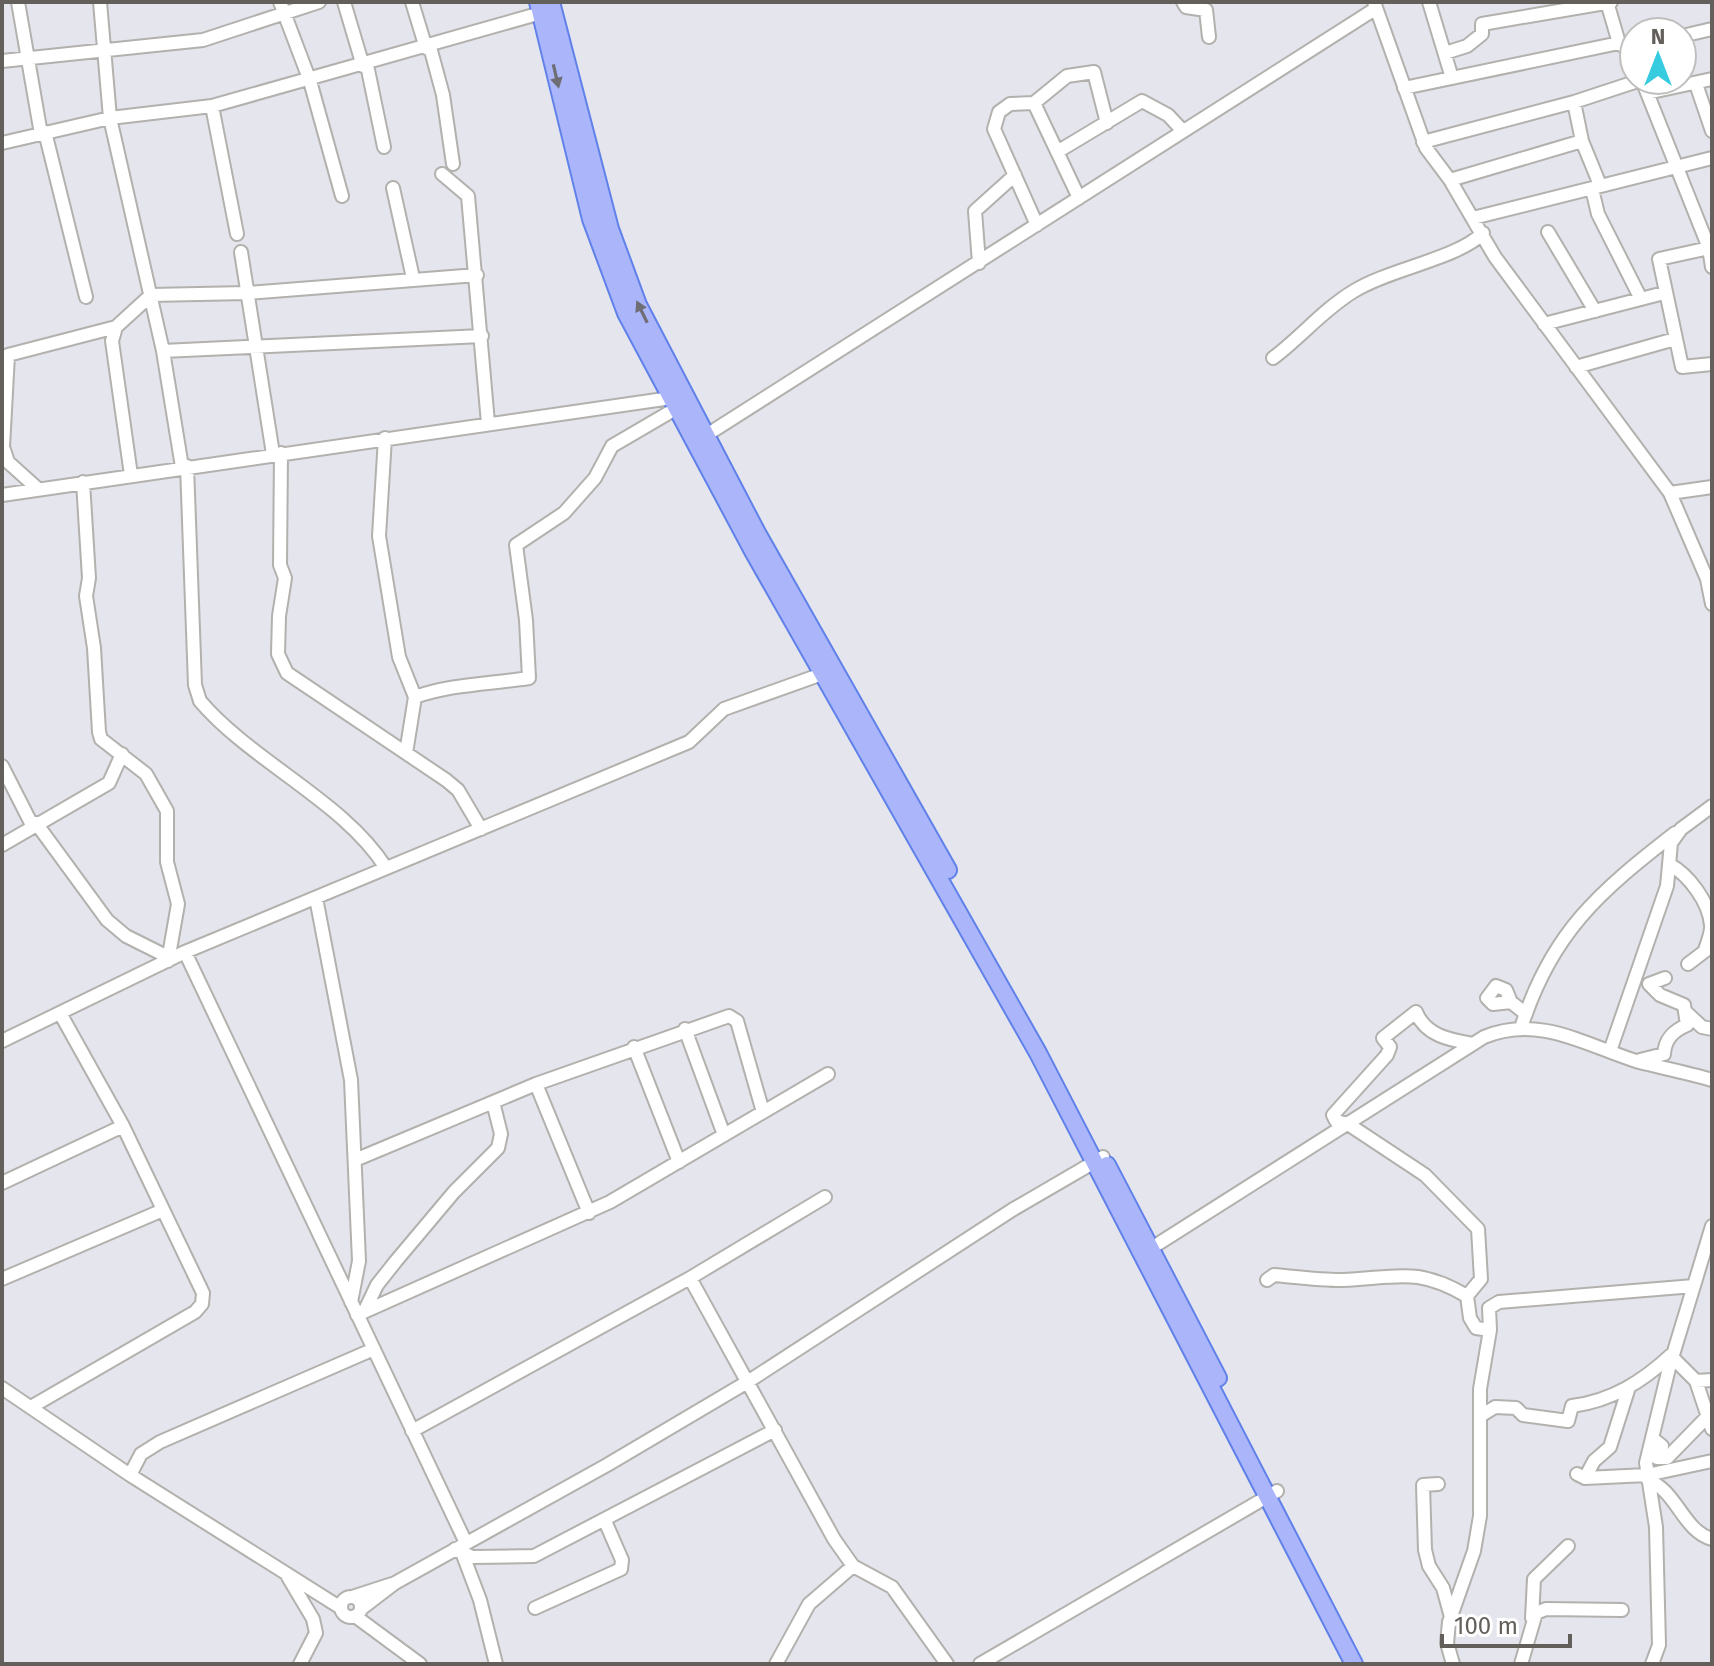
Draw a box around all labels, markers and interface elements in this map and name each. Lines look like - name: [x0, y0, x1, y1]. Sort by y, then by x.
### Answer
- north arrow: [1618, 16, 1698, 96]
- text: N: [1651, 23, 1665, 50]
- one-way arrow: [550, 64, 563, 89]
- one-way arrow: [635, 301, 649, 324]
- scale bar: [1442, 1598, 1570, 1648]
- text: 100 m: [1454, 1612, 1518, 1640]

